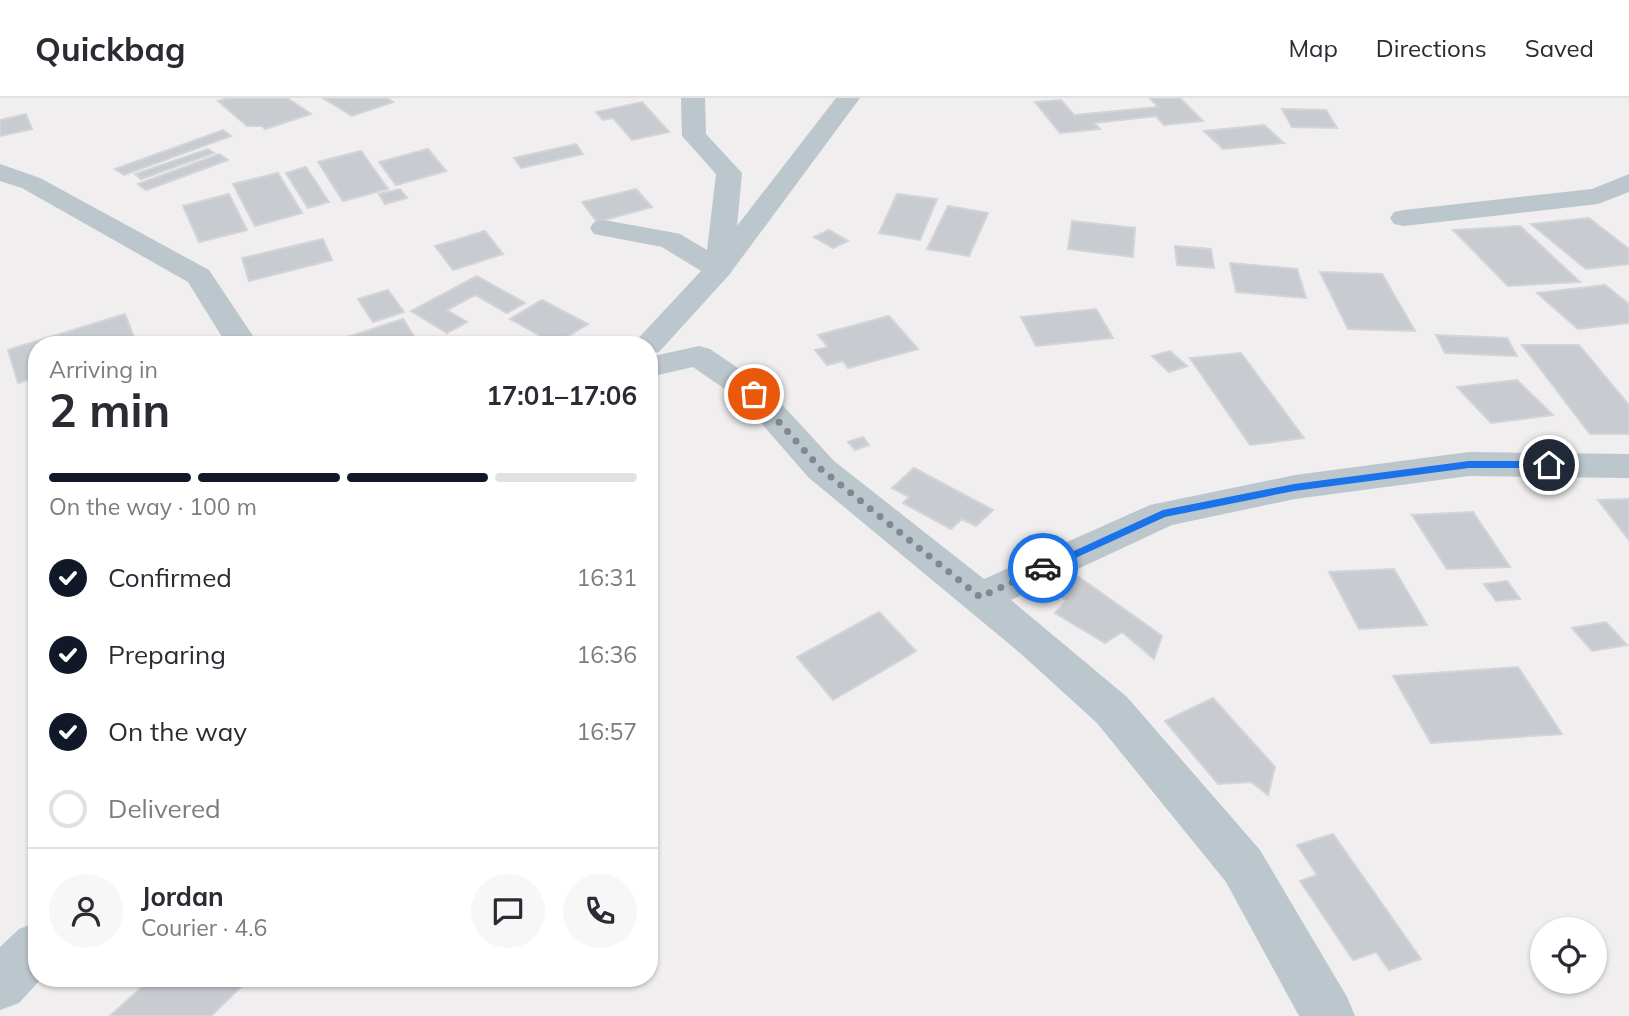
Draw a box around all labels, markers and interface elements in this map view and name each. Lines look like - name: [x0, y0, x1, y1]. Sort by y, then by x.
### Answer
- text: Quickbag: [35, 28, 186, 69]
- text: Map: [1288, 33, 1338, 63]
- text: Directions: [1376, 33, 1487, 63]
- text: Saved: [1525, 33, 1594, 63]
- text: Arriving in: [49, 355, 158, 384]
- pin: [724, 364, 784, 424]
- icon: bag: [735, 375, 773, 413]
- text: 17:01–17:06: [486, 379, 637, 412]
- text: 2 min: [49, 381, 170, 439]
- pin: [1519, 435, 1579, 495]
- icon: home: [1530, 446, 1568, 484]
- text: On the way · 100 m: [49, 492, 257, 521]
- courier: [1008, 533, 1078, 603]
- icon: car: [1024, 549, 1062, 587]
- icon: check: [49, 559, 87, 597]
- text: Confirmed: [108, 561, 232, 594]
- text: 16:31: [577, 563, 637, 592]
- icon: check: [49, 636, 87, 674]
- text: Preparing: [108, 638, 226, 671]
- text: 16:36: [577, 640, 637, 669]
- icon: check: [49, 713, 87, 751]
- text: On the way: [108, 715, 247, 748]
- text: 16:57: [577, 717, 637, 746]
- text: Delivered: [108, 792, 221, 825]
- button: person: [49, 874, 123, 948]
- button: chat: [471, 874, 545, 948]
- button: phone: [563, 874, 637, 948]
- text: Jordan: [141, 880, 224, 913]
- text: Courier · 4.6: [141, 913, 267, 942]
- map controls: [1530, 917, 1607, 994]
- button: locate: [1530, 917, 1607, 994]

